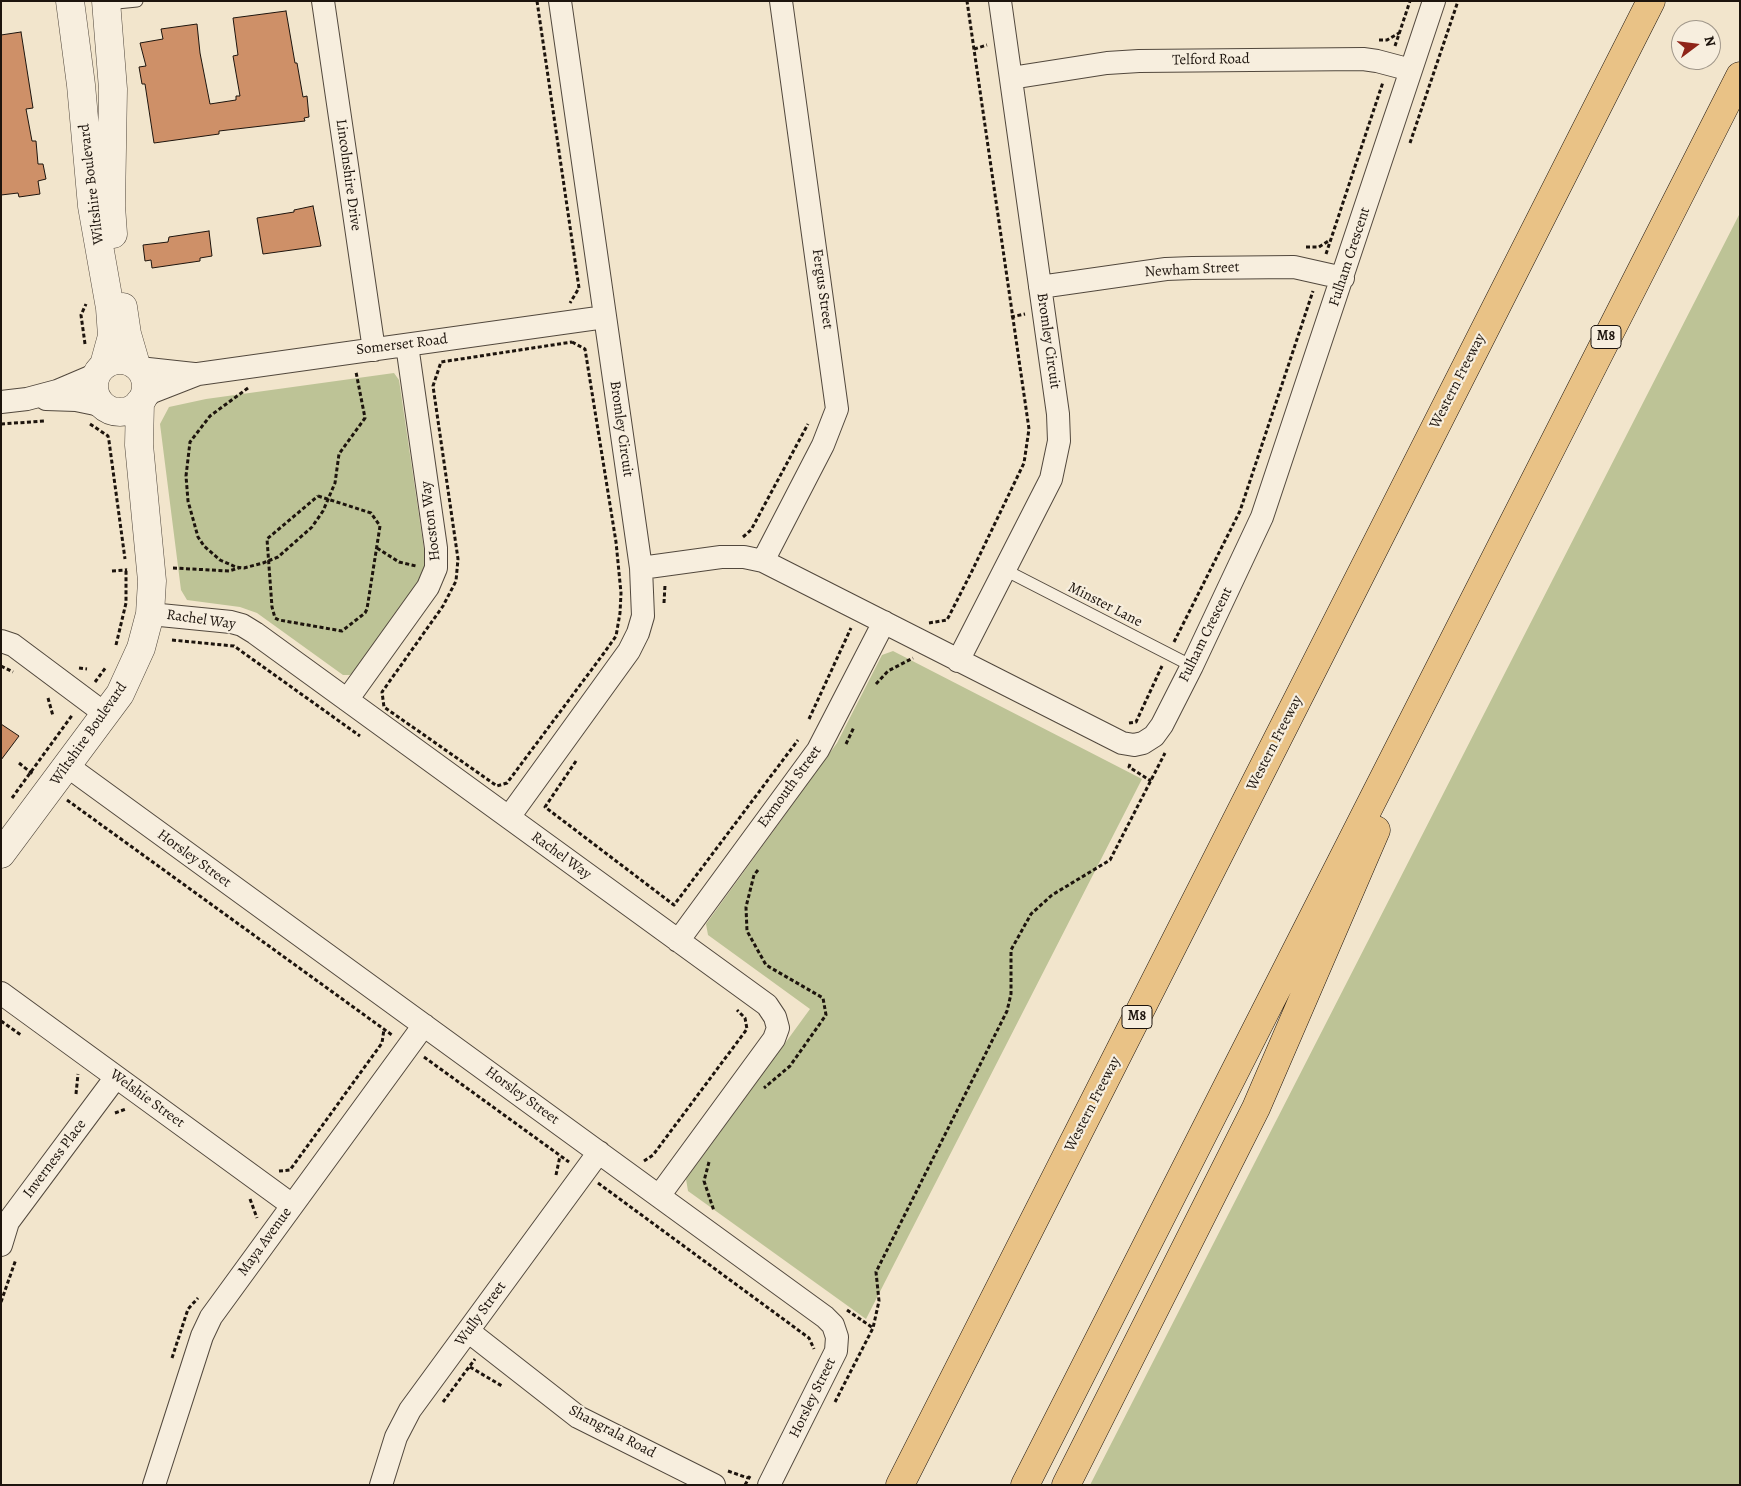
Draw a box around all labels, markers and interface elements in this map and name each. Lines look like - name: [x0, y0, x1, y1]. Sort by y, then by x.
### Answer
- north arrow: [1671, 20, 1721, 70]
- text: N: [1700, 34, 1721, 49]
- street label: Telford Road: [1172, 50, 1250, 70]
- street label: Lincolnshire Drive: [331, 118, 365, 232]
- street label: Wiltshire Boulevard: [76, 123, 108, 245]
- street label: Fulham Crescent: [1325, 205, 1375, 309]
- street label: Fergus Street: [807, 248, 837, 330]
- street label: Newham Street: [1144, 259, 1240, 281]
- street label: Bromley Circuit: [1032, 292, 1064, 390]
- road number: M8: [1591, 326, 1621, 348]
- street label: Somerset Road: [355, 330, 449, 360]
- street label: Western Freeway: [1426, 330, 1490, 432]
- street label: Bromley Circuit: [605, 380, 637, 478]
- street label: Hocston Way: [417, 480, 445, 562]
- street label: Minster Lane: [1065, 579, 1145, 631]
- street label: Fulham Crescent: [1175, 585, 1237, 685]
- street label: Rachel Way: [165, 606, 237, 634]
- street label: Wiltshire Boulevard: [47, 679, 131, 789]
- street label: Western Freeway: [1243, 692, 1307, 794]
- street label: Exmouth Street: [754, 743, 826, 831]
- street label: Horsley Street: [153, 826, 235, 892]
- street label: Rachel Way: [527, 828, 595, 884]
- road number: M8: [1122, 1006, 1152, 1028]
- street label: Western Freeway: [1061, 1053, 1125, 1155]
- street label: Horsley Street: [481, 1063, 563, 1129]
- street label: Welshie Street: [106, 1066, 188, 1132]
- street label: Inverness Place: [20, 1116, 90, 1202]
- street label: Maya Avenue: [234, 1204, 296, 1280]
- street label: Wully Street: [452, 1278, 510, 1350]
- street label: Horsley Street: [786, 1355, 840, 1441]
- street label: Shangrala Road: [565, 1402, 659, 1462]

